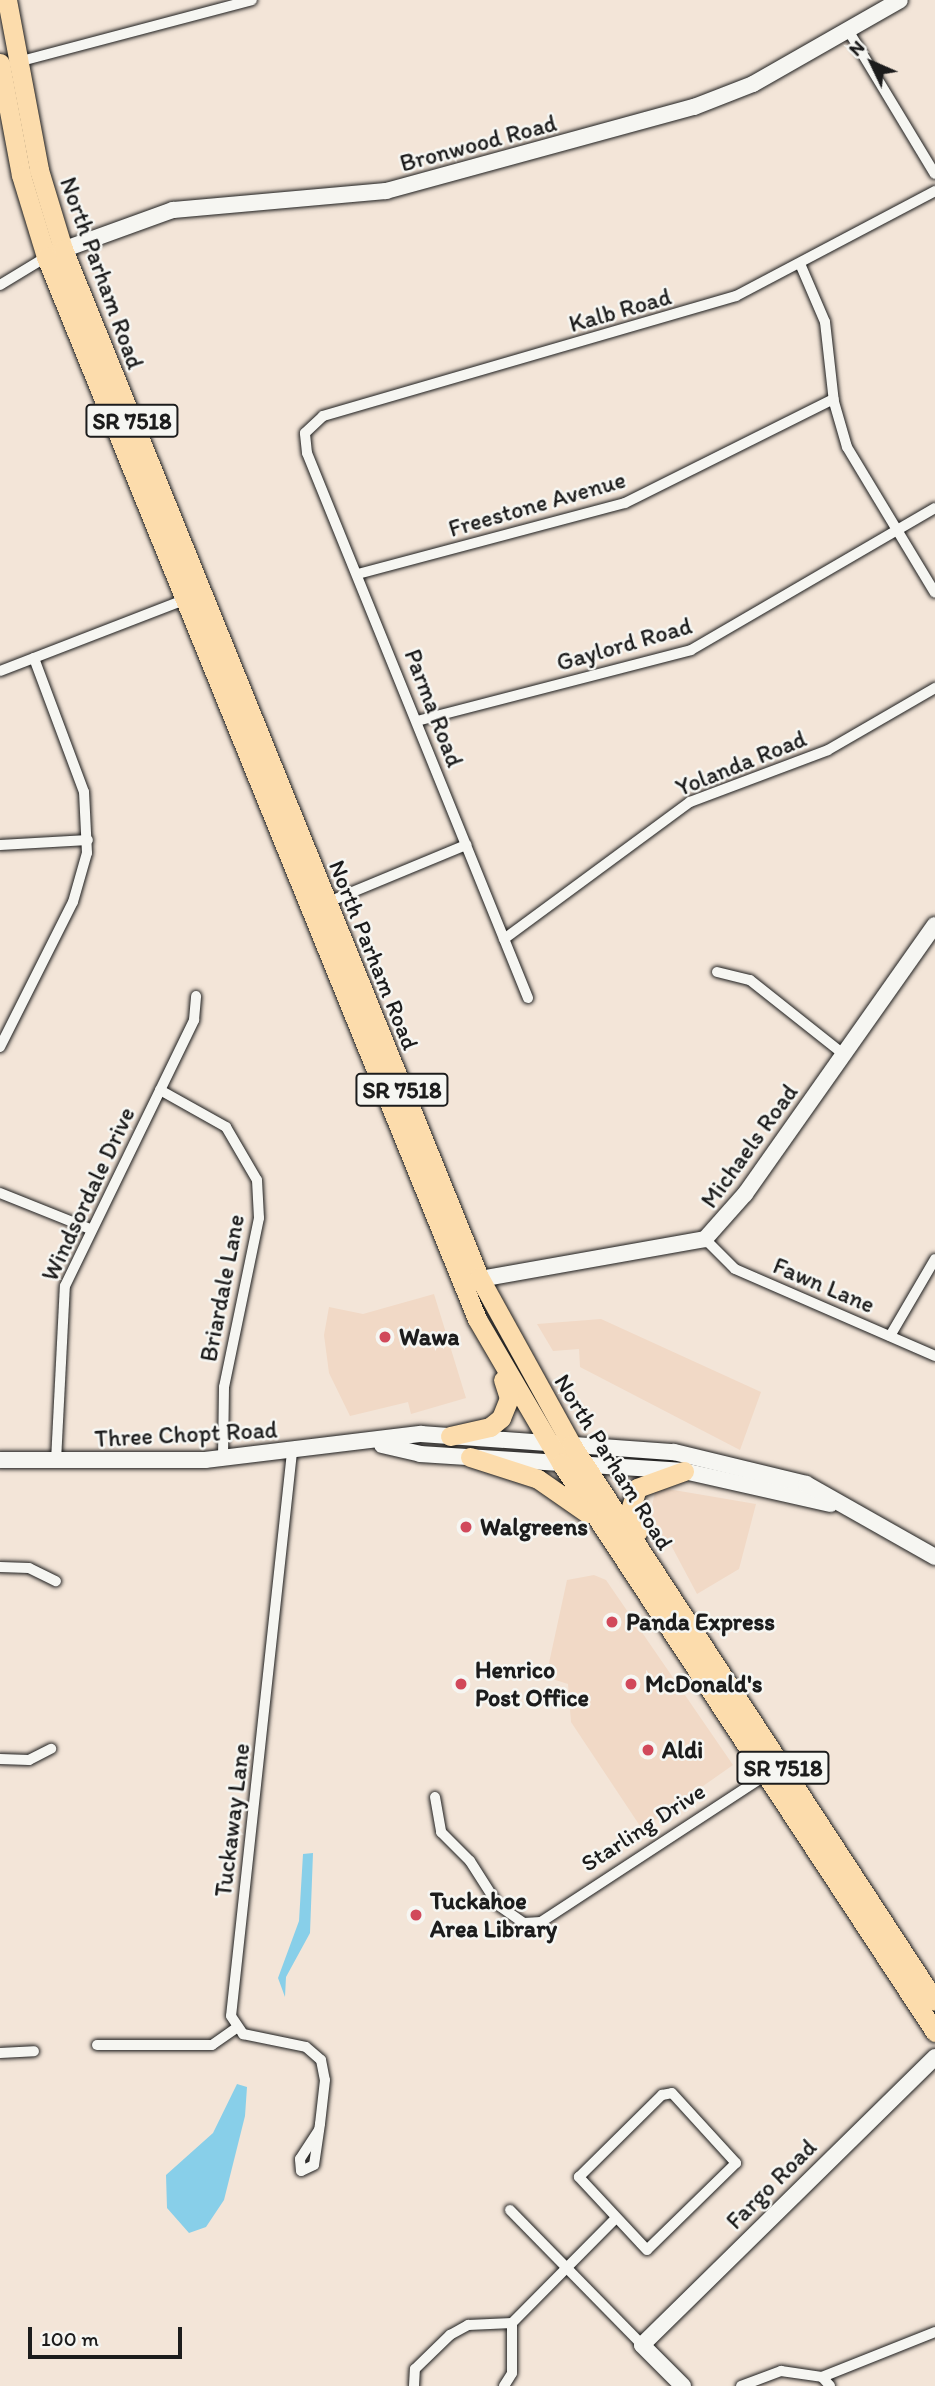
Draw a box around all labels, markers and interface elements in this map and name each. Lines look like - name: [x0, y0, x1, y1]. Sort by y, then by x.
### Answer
- north arrow: [837, 28, 907, 98]
- text: N: [844, 35, 869, 61]
- street label: Bronwood Road: [396, 108, 560, 178]
- street label: North Parham Road: [54, 173, 150, 373]
- street label: Kalb Road: [566, 282, 674, 338]
- road number: SR 7518: [85, 402, 179, 440]
- street label: Freestone Avenue: [446, 465, 628, 543]
- street label: Gaylord Road: [553, 611, 695, 677]
- street label: Parma Road: [398, 645, 470, 771]
- street label: Yolanda Road: [671, 724, 811, 802]
- street label: North Parham Road: [323, 856, 425, 1054]
- road number: SR 7518: [355, 1070, 449, 1110]
- street label: Michaels Road: [694, 1078, 804, 1214]
- street label: Windsordale Drive: [35, 1102, 141, 1286]
- street label: Briardale Lane: [193, 1211, 251, 1365]
- street label: Fawn Lane: [769, 1251, 879, 1319]
- place label: Wawa: [399, 1323, 459, 1351]
- marker: Wawa: [377, 1329, 393, 1345]
- street label: North Parham Road: [548, 1369, 680, 1555]
- street label: Three Chopt Road: [94, 1415, 278, 1453]
- place label: Walgreens: [480, 1513, 588, 1541]
- marker: Walgreens: [458, 1519, 474, 1535]
- place label: Panda Express: [626, 1608, 774, 1636]
- marker: Panda Express: [604, 1614, 620, 1630]
- place label: Henrico Post Office: [475, 1656, 589, 1712]
- place label: McDonald's: [645, 1670, 762, 1698]
- marker: Henrico Post Office: [453, 1676, 469, 1692]
- marker: McDonald's: [623, 1676, 639, 1692]
- place label: Aldi: [662, 1736, 703, 1764]
- street label: Tuckaway Lane: [208, 1741, 256, 1899]
- marker: Aldi: [640, 1742, 656, 1758]
- road number: SR 7518: [736, 1749, 830, 1788]
- street label: Starling Drive: [576, 1776, 710, 1878]
- place label: Tuckahoe Area Library: [430, 1887, 556, 1943]
- marker: Tuckahoe Area Library: [408, 1907, 424, 1923]
- street label: Fargo Road: [720, 2133, 822, 2235]
- scale bar: [32, 2312, 186, 2356]
- text: 100 m: [41, 2326, 99, 2351]

